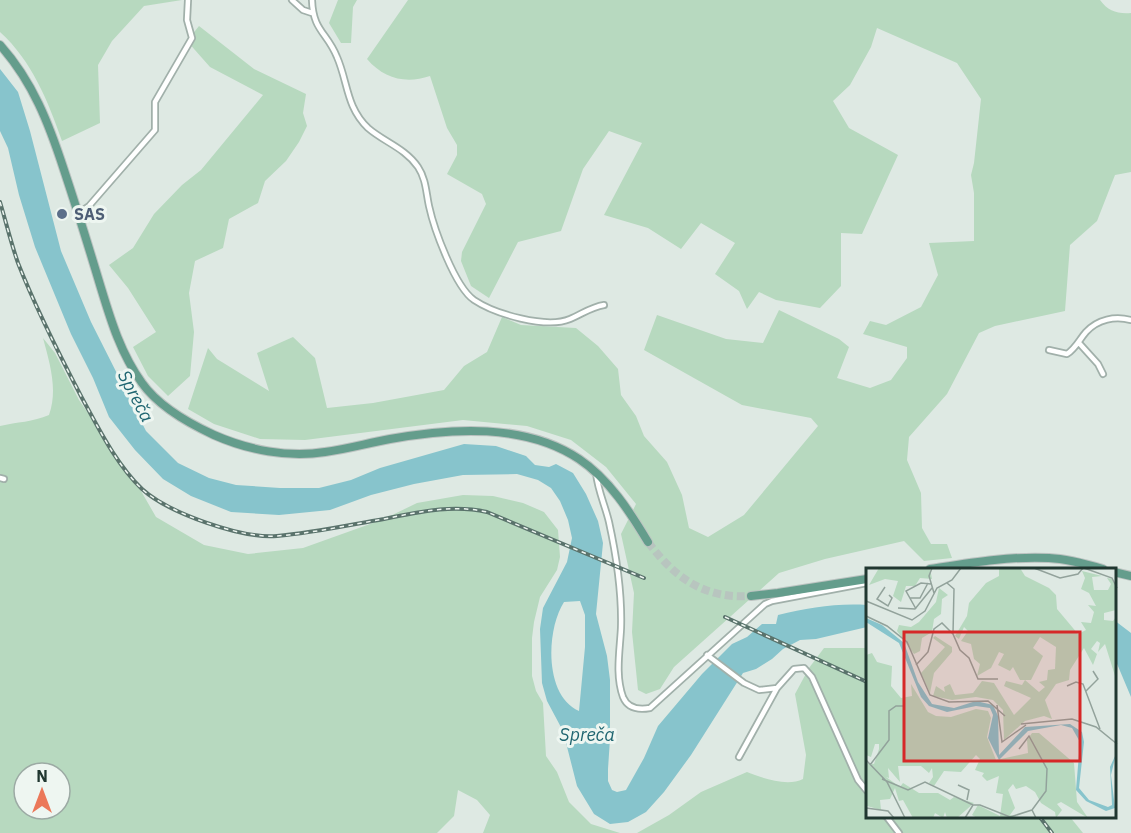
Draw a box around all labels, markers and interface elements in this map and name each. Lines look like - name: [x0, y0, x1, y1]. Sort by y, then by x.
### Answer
- place label: SAS: [74, 204, 105, 224]
- marker: SAS: [55, 207, 69, 221]
- water label: Spreča: [113, 366, 159, 426]
- inset map: [866, 568, 1116, 818]
- water label: Spreča: [559, 723, 615, 746]
- north arrow: [12, 761, 72, 821]
- text: N: [36, 766, 48, 786]

